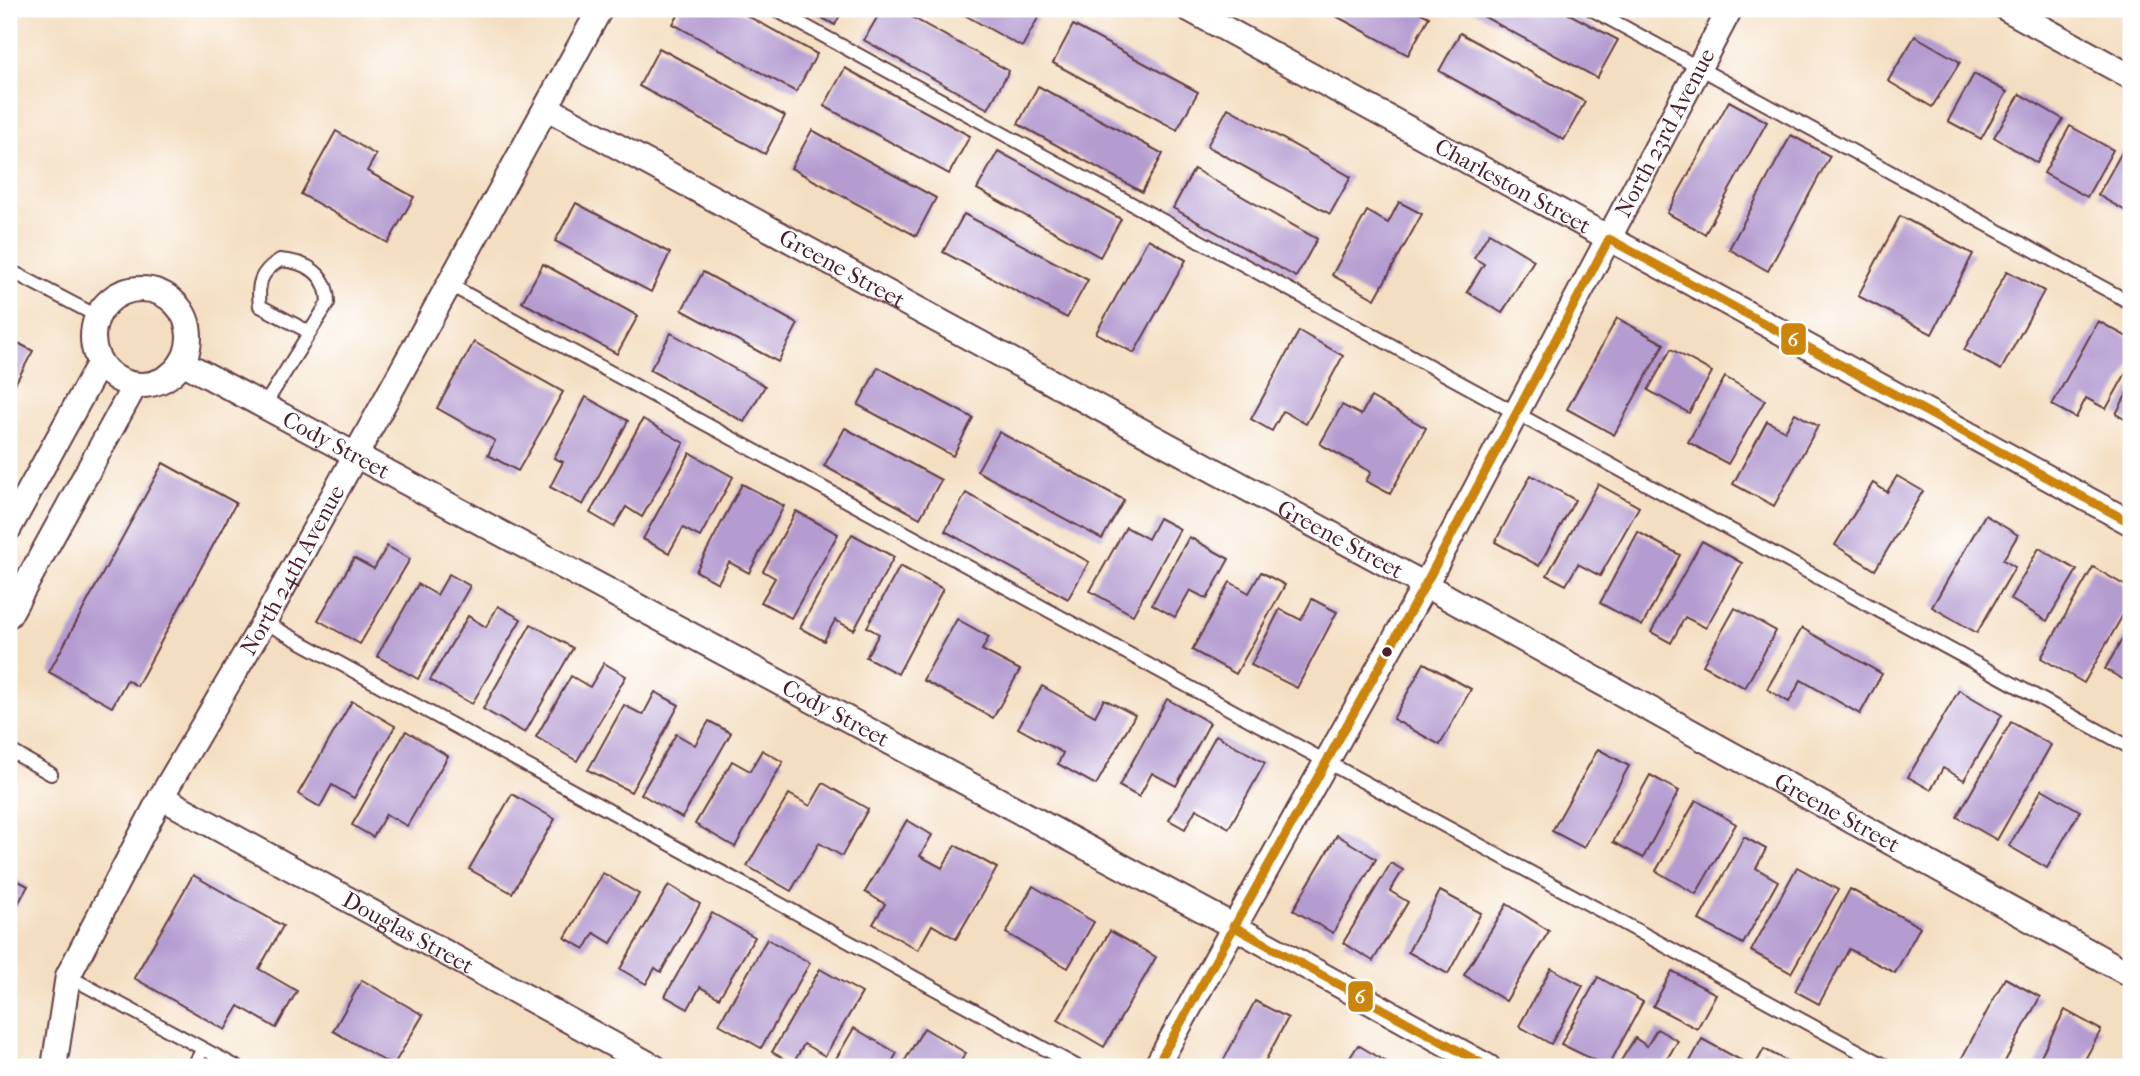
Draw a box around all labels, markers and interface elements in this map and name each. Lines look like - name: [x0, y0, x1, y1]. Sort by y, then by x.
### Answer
- street label: North 23rd Avenue: [1609, 44, 1720, 221]
- street label: Charleston Street: [1430, 132, 1596, 239]
- street label: Greene Street: [775, 223, 910, 313]
- line badge: 6: [1780, 322, 1807, 356]
- text: 6: [1788, 329, 1799, 351]
- street label: Cody Street: [278, 405, 394, 484]
- street label: North 24th Avenue: [234, 480, 350, 660]
- street label: Greene Street: [1273, 494, 1408, 584]
- unlabelled marker: [1380, 645, 1394, 659]
- street label: Cody Street: [778, 673, 894, 752]
- street label: Greene Street: [1770, 767, 1904, 858]
- street label: Douglas Street: [338, 886, 479, 979]
- line badge: 6: [1347, 980, 1374, 1013]
- text: 6: [1355, 986, 1366, 1008]

